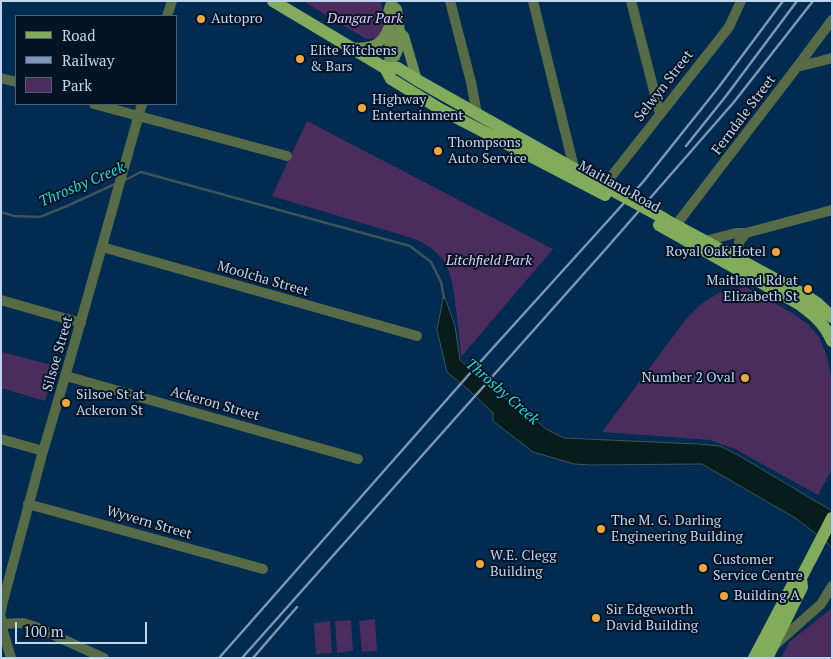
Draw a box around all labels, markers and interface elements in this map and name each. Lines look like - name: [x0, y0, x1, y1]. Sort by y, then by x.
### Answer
- place label: Autopro: [211, 11, 263, 27]
- park label: Dangar Park: [327, 11, 403, 27]
- marker: Autopro: [195, 13, 207, 25]
- legend: [15, 15, 178, 105]
- text: Road: [62, 25, 95, 45]
- place label: Elite Kitchens & Bars: [310, 43, 397, 75]
- street label: Selwyn Street: [631, 47, 697, 125]
- text: Railway: [62, 50, 114, 70]
- marker: Elite Kitchens & Bars: [294, 53, 306, 65]
- street label: Ferndale Street: [709, 72, 779, 158]
- text: Park: [62, 75, 92, 95]
- place label: Highway Entertainment: [372, 92, 464, 124]
- marker: Highway Entertainment: [356, 102, 368, 114]
- place label: Thompsons Auto Service: [448, 135, 527, 168]
- marker: Thompsons Auto Service: [432, 145, 444, 157]
- street label: Maitland Road: [575, 158, 663, 216]
- water label: Throsby Creek: [36, 159, 128, 211]
- place label: Royal Oak Hotel: [666, 244, 766, 260]
- marker: Royal Oak Hotel: [770, 246, 782, 258]
- park label: Litchfield Park: [446, 253, 532, 269]
- street label: Moolcha Street: [215, 258, 311, 300]
- place label: Maitland Rd at Elizabeth St: [706, 273, 798, 306]
- marker: Maitland Rd at Elizabeth St: [802, 283, 814, 295]
- street label: Silsoe Street: [39, 314, 77, 394]
- water label: Throsby Creek: [462, 355, 542, 429]
- place label: Number 2 Oval: [642, 370, 735, 386]
- marker: Number 2 Oval: [739, 372, 751, 384]
- street label: Ackeron Street: [169, 383, 261, 425]
- place label: Silsoe St at Ackeron St: [76, 387, 145, 420]
- marker: Silsoe St at Ackeron St: [60, 397, 72, 409]
- street label: Wyvern Street: [104, 503, 194, 543]
- place label: The M. G. Darling Engineering Building: [611, 513, 743, 546]
- marker: The M. G. Darling Engineering Building: [595, 523, 607, 535]
- place label: W.E. Clegg Building: [490, 548, 557, 580]
- place label: Customer Service Centre: [713, 552, 803, 584]
- marker: W.E. Clegg Building: [474, 558, 486, 570]
- marker: Customer Service Centre: [697, 562, 709, 574]
- place label: Building A: [734, 588, 800, 604]
- marker: Building A: [718, 590, 730, 602]
- place label: Sir Edgeworth David Building: [606, 602, 698, 634]
- scale bar: [18, 612, 150, 644]
- marker: Sir Edgeworth David Building: [590, 612, 602, 624]
- text: 100 m: [23, 621, 64, 641]

